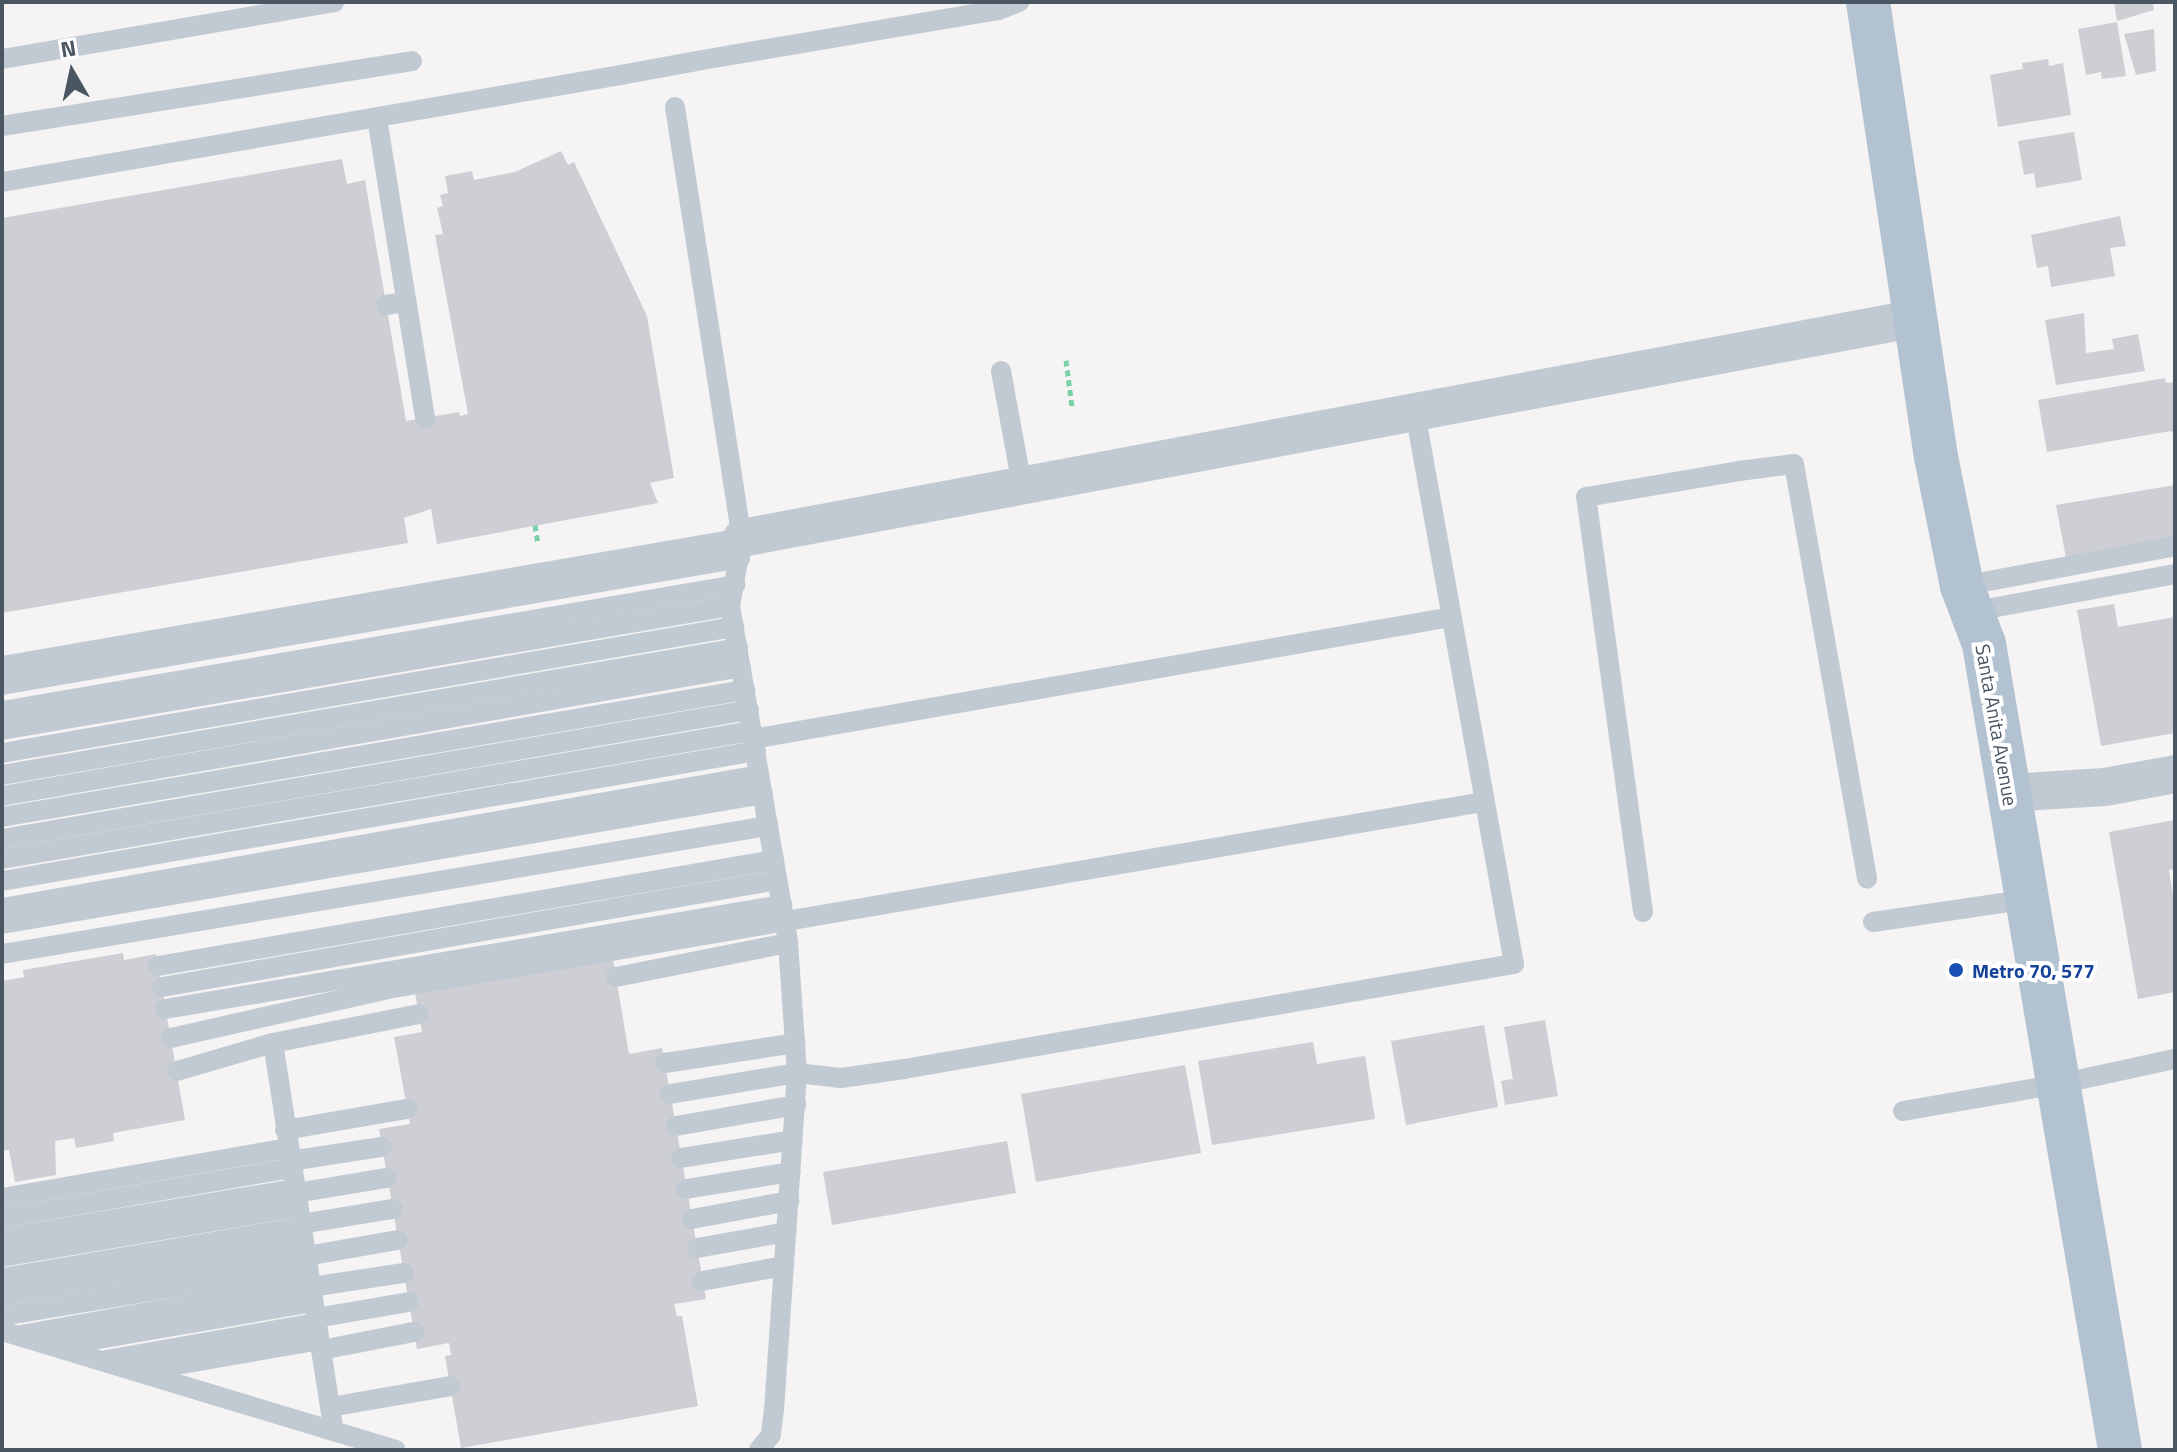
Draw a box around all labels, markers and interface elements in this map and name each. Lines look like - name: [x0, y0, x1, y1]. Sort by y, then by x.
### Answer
- text: N: [58, 30, 78, 66]
- north arrow: [32, 32, 112, 112]
- street label: Santa Anita Avenue: [1971, 642, 2023, 808]
- place label: Metro 70, 577: [1972, 958, 2095, 982]
- marker: Metro 70, 577: [1947, 961, 1965, 979]

